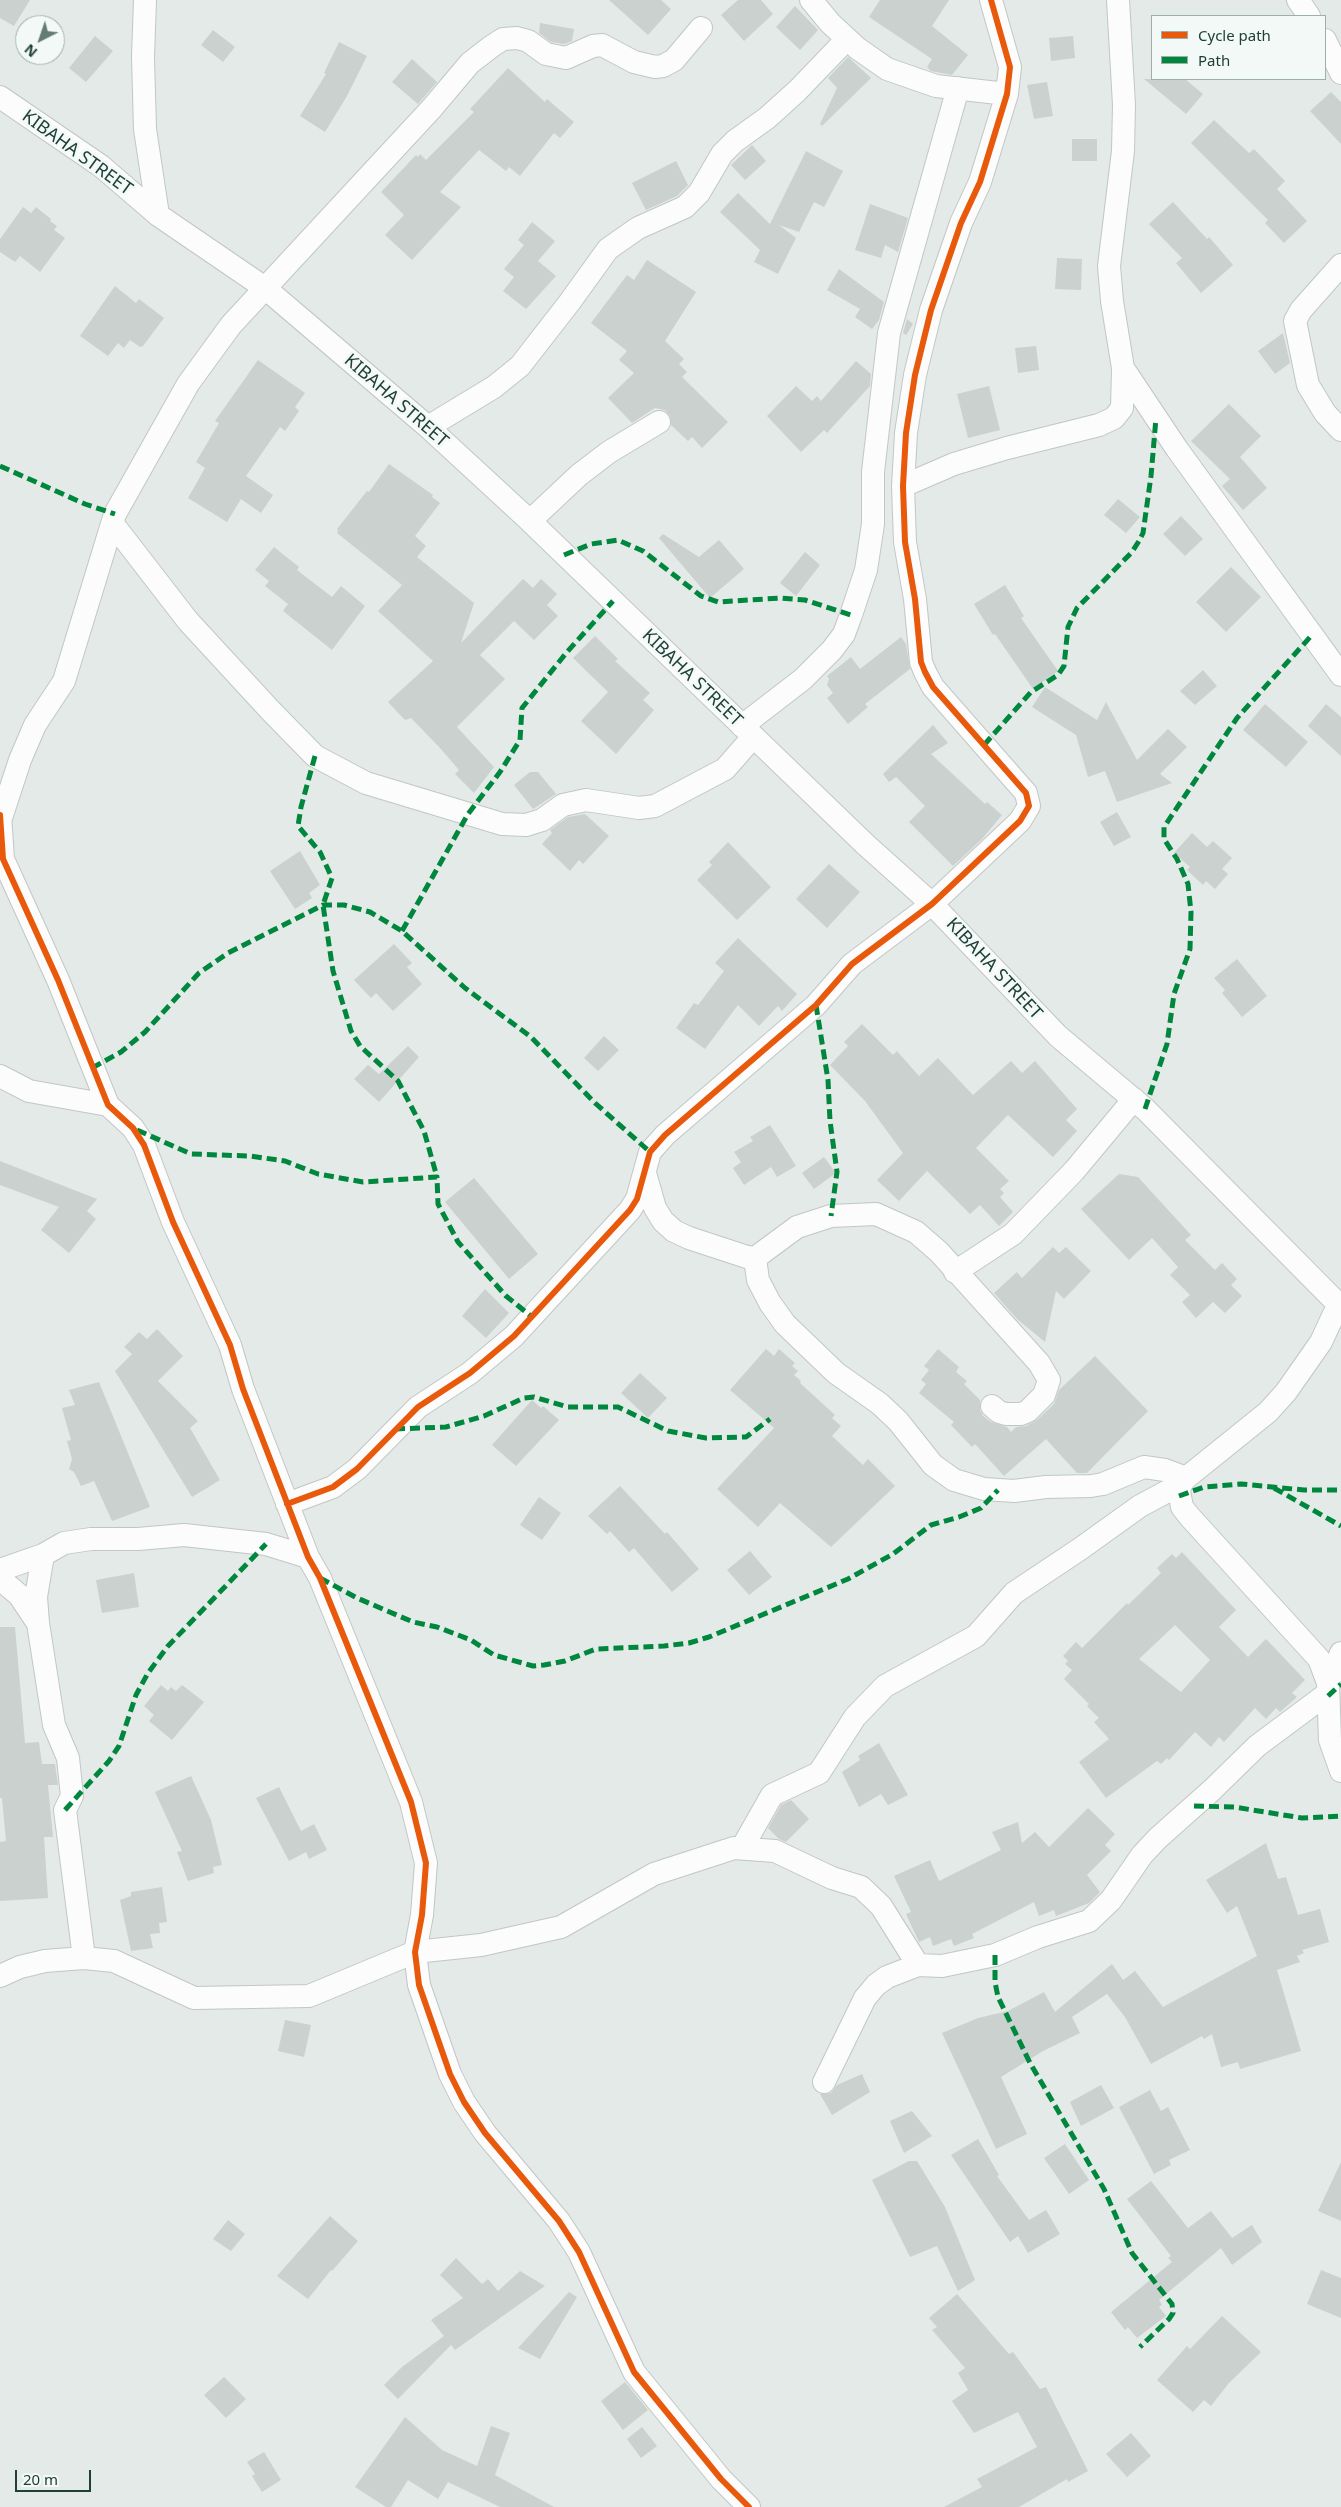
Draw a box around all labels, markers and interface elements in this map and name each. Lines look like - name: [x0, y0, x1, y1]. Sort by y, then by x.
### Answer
- north arrow: [15, 15, 65, 65]
- legend: [1151, 15, 1326, 80]
- text: Cycle path: [1198, 25, 1271, 45]
- text: N: [20, 40, 41, 62]
- text: Path: [1198, 50, 1230, 70]
- street label: KIBAHA STREET: [18, 106, 136, 200]
- street label: KIBAHA STREET: [339, 350, 453, 452]
- street label: KIBAHA STREET: [637, 625, 747, 731]
- street label: KIBAHA STREET: [941, 914, 1047, 1024]
- scale bar: [18, 2460, 94, 2492]
- text: 20 m: [23, 2469, 58, 2489]

